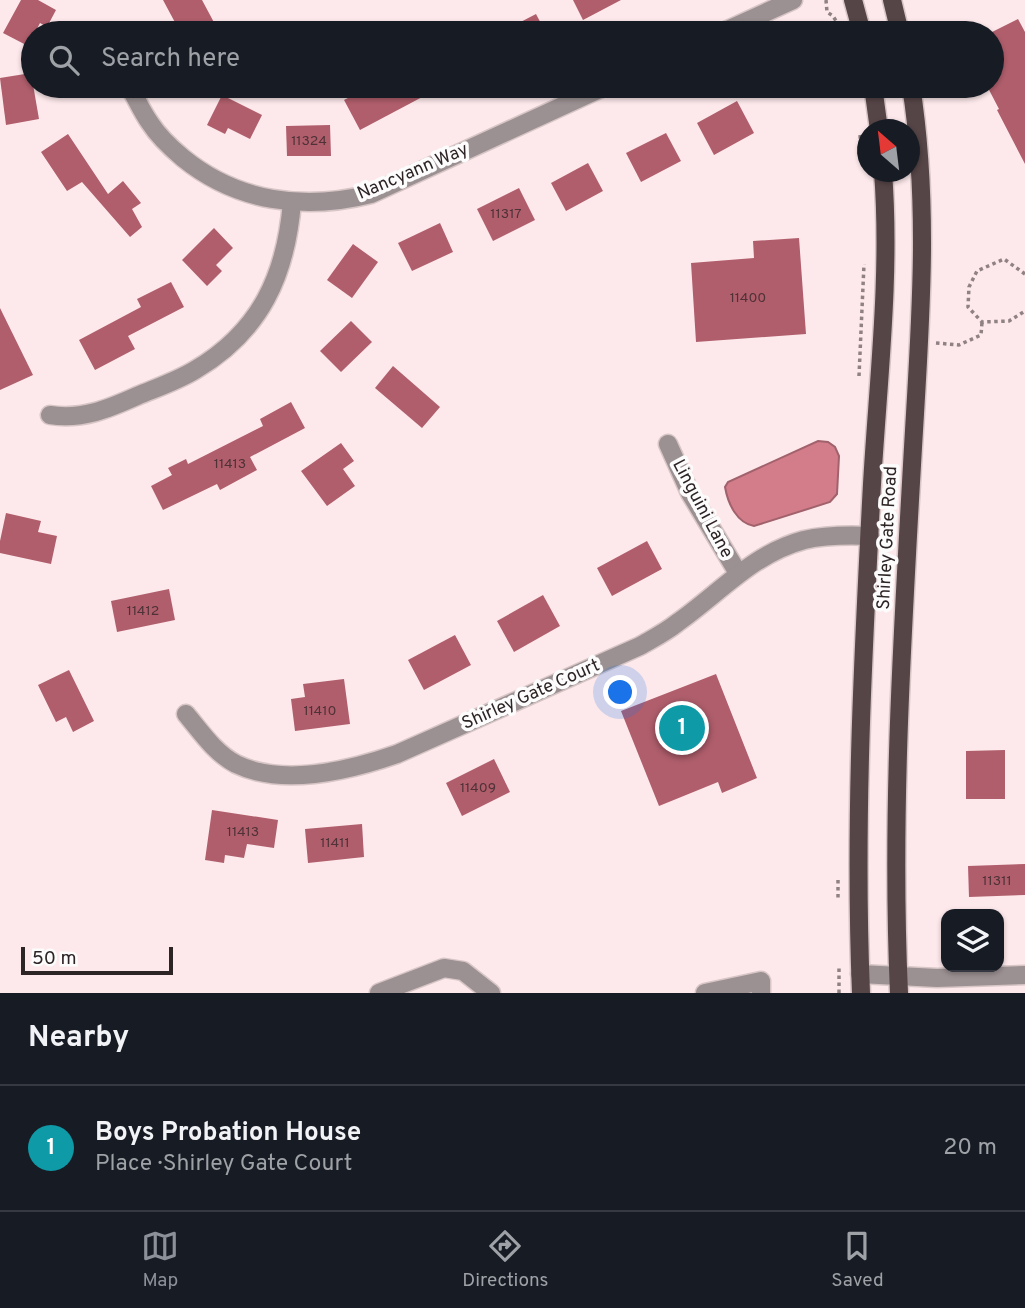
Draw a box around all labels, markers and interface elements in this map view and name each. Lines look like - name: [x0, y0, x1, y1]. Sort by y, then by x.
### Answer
- search box: [21, 21, 1004, 98]
- icon: search: [45, 41, 83, 79]
- text: Search here: [101, 43, 240, 76]
- north arrow: [857, 119, 920, 182]
- house number: 11324: [291, 133, 327, 150]
- street label: Nancyann Way: [354, 138, 472, 206]
- house number: 11317: [490, 206, 522, 223]
- house number: 11400: [730, 290, 766, 307]
- house number: 11413: [214, 456, 246, 473]
- street label: Linguini Lane: [666, 456, 738, 562]
- street label: Shirley Gate Road: [873, 466, 903, 610]
- house number: 11412: [127, 603, 159, 620]
- street label: Shirley Gate Court: [459, 654, 603, 736]
- your location: [603, 675, 637, 709]
- pin: 1: [659, 702, 705, 754]
- house number: 11410: [303, 703, 337, 720]
- house number: 11409: [460, 780, 496, 797]
- house number: 11413: [227, 824, 259, 841]
- house number: 11411: [320, 835, 350, 852]
- house number: 11311: [982, 873, 1012, 890]
- map controls: [941, 909, 1004, 972]
- button: layers: [941, 909, 1004, 972]
- scale bar: [21, 944, 173, 976]
- text: 50 m: [32, 947, 77, 971]
- text: Nearby: [28, 1020, 129, 1057]
- text: Boys Probation House: [95, 1117, 361, 1150]
- text: 1: [46, 1134, 56, 1163]
- text: 20 m: [943, 1134, 997, 1163]
- text: Place · Shirley Gate Court: [95, 1150, 352, 1179]
- tab: Map: [141, 1227, 179, 1293]
- tab: Directions: [462, 1227, 549, 1293]
- tab: Saved: [831, 1227, 884, 1293]

